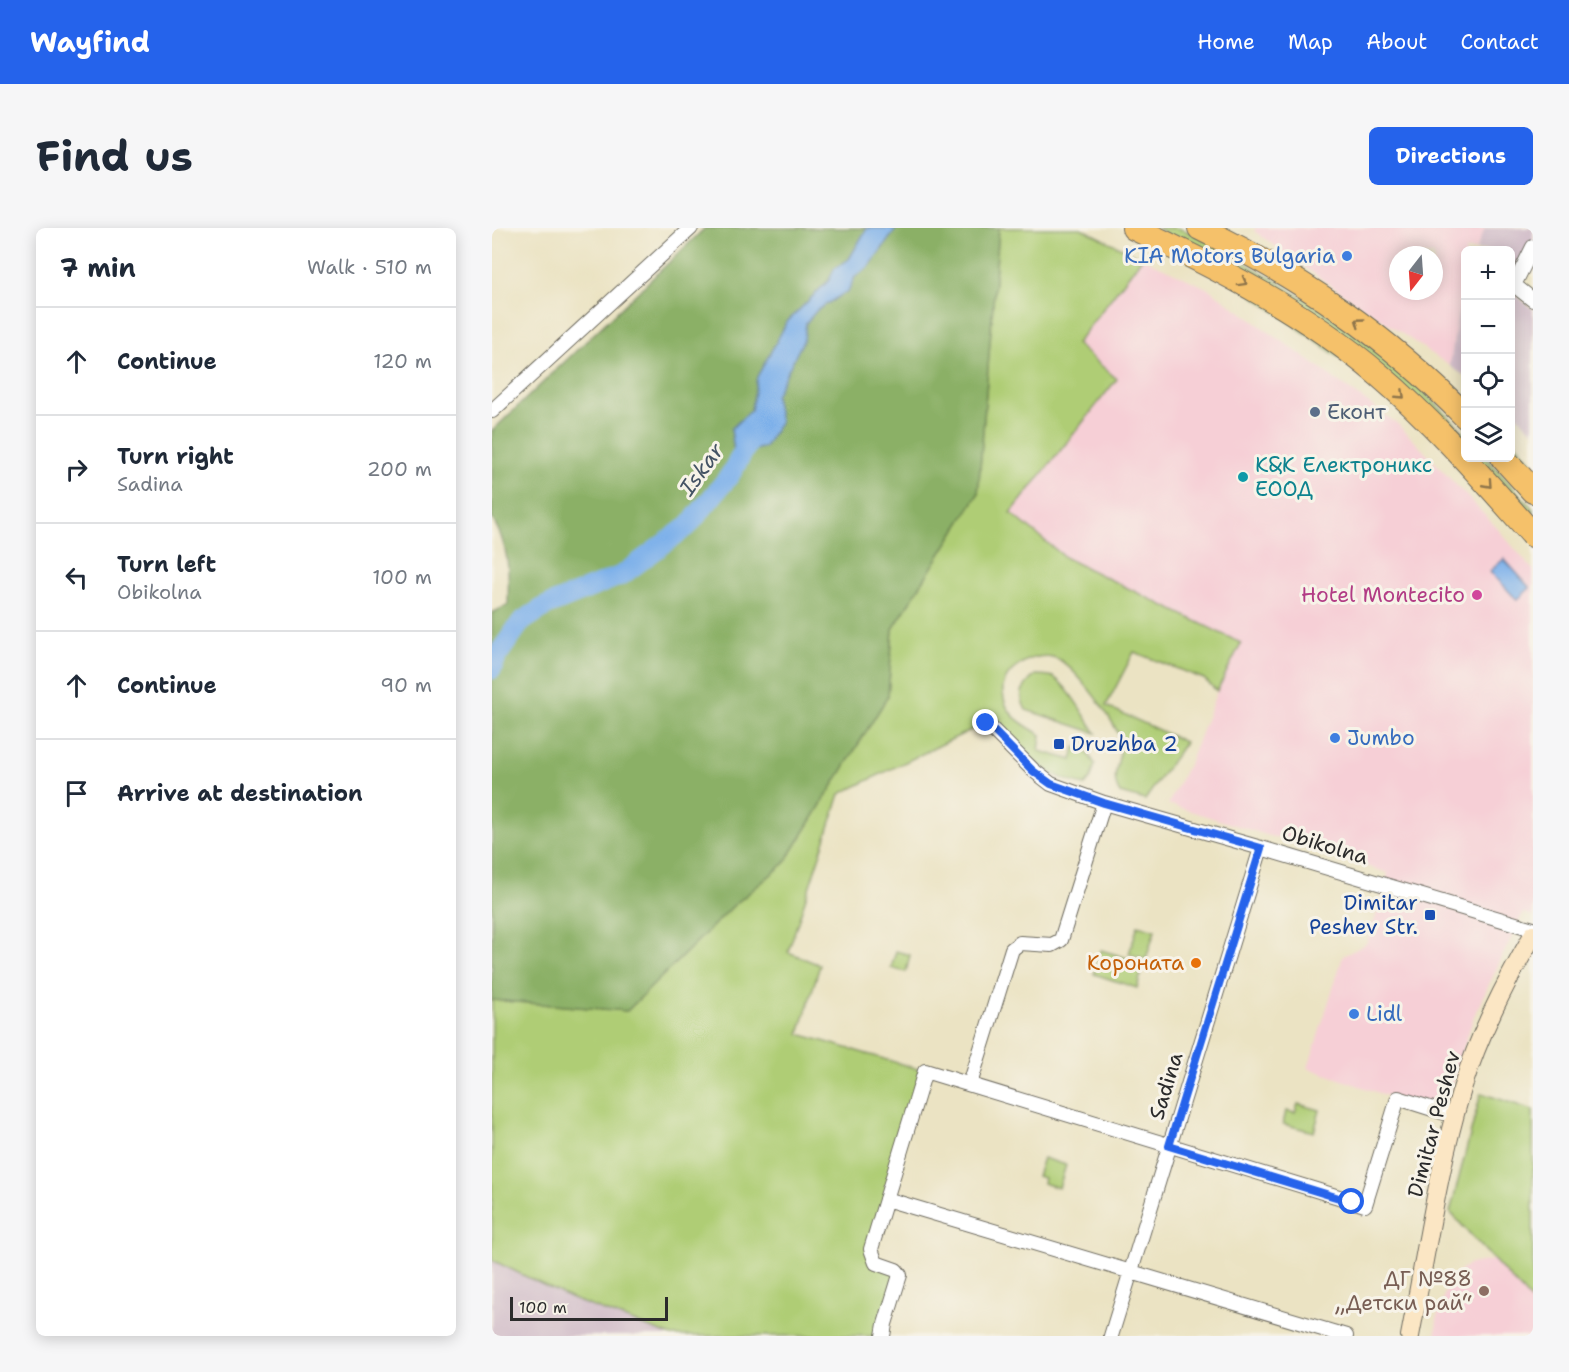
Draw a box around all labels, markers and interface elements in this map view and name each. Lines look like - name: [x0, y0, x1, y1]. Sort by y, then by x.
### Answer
- text: Wayfind: [30, 23, 150, 61]
- text: Home: [1197, 28, 1255, 56]
- text: Map: [1288, 28, 1333, 56]
- text: About: [1366, 28, 1427, 56]
- text: Contact: [1460, 28, 1539, 56]
- button: Directions: [1369, 127, 1533, 185]
- text: Find us: [36, 128, 193, 184]
- place label: KIA Motors Bulgaria: [1124, 242, 1335, 270]
- north arrow: [1389, 246, 1443, 300]
- map controls: [1461, 246, 1515, 462]
- button: +: [1461, 246, 1515, 300]
- marker: KIA Motors Bulgaria: [1340, 249, 1354, 263]
- text: 7 min: [60, 250, 136, 285]
- text: Walk · 510 m: [307, 254, 432, 280]
- one-way arrow: [1237, 275, 1247, 286]
- button: −: [1461, 300, 1515, 354]
- one-way arrow: [1355, 318, 1366, 329]
- icon: ahead: [60, 345, 93, 378]
- text: Continue: [117, 347, 217, 376]
- text: 120 m: [373, 348, 432, 374]
- button: locate: [1461, 354, 1515, 408]
- one-way arrow: [1394, 388, 1405, 399]
- place label: Еконт: [1327, 398, 1386, 426]
- marker: Еконт: [1308, 405, 1322, 419]
- button: layers: [1461, 408, 1515, 462]
- water label: Iskar: [672, 437, 731, 502]
- text: Turn right: [117, 442, 234, 471]
- place label: K&K Електроникс ЕООД: [1255, 451, 1432, 503]
- icon: right: [60, 453, 93, 486]
- text: 200 m: [367, 456, 432, 482]
- marker: K&K Електроникс ЕООД: [1236, 470, 1250, 484]
- text: Sadina: [117, 471, 183, 497]
- one-way arrow: [1481, 478, 1492, 488]
- text: Turn left: [117, 550, 216, 579]
- icon: left: [60, 561, 93, 594]
- text: 100 m: [372, 564, 432, 590]
- text: Obikolna: [117, 579, 202, 605]
- place label: Hotel Montecito: [1301, 581, 1465, 609]
- marker: Hotel Montecito: [1470, 588, 1484, 602]
- icon: ahead: [60, 669, 93, 702]
- text: Continue: [117, 671, 217, 700]
- text: 90 m: [380, 672, 432, 698]
- route end: [972, 709, 998, 735]
- place label: Jumbo: [1347, 724, 1415, 752]
- place label: Druzhba 2: [1071, 730, 1178, 758]
- marker: Jumbo: [1328, 731, 1342, 745]
- marker: Druzhba 2: [1052, 737, 1066, 751]
- icon: arrive: [60, 777, 93, 810]
- text: Arrive at destination: [117, 779, 363, 808]
- street label: Obikolna: [1278, 819, 1372, 871]
- place label: Dimitar Peshev Str.: [1309, 889, 1418, 941]
- marker: Dimitar Peshev Str.: [1423, 908, 1437, 922]
- place label: Короната: [1087, 949, 1184, 977]
- marker: Короната: [1189, 956, 1203, 970]
- place label: Lidl: [1366, 1000, 1403, 1028]
- marker: Lidl: [1347, 1007, 1361, 1021]
- street label: Dimitar Peshev: [1401, 1047, 1467, 1200]
- street label: Sadina: [1143, 1049, 1189, 1123]
- route start: [1338, 1188, 1364, 1214]
- place label: ДГ №88 „Детски рай“: [1334, 1265, 1472, 1317]
- marker: ДГ №88 „Детски рай“: [1477, 1284, 1491, 1298]
- scale bar: [510, 1294, 668, 1322]
- text: 100 m: [519, 1297, 567, 1318]

